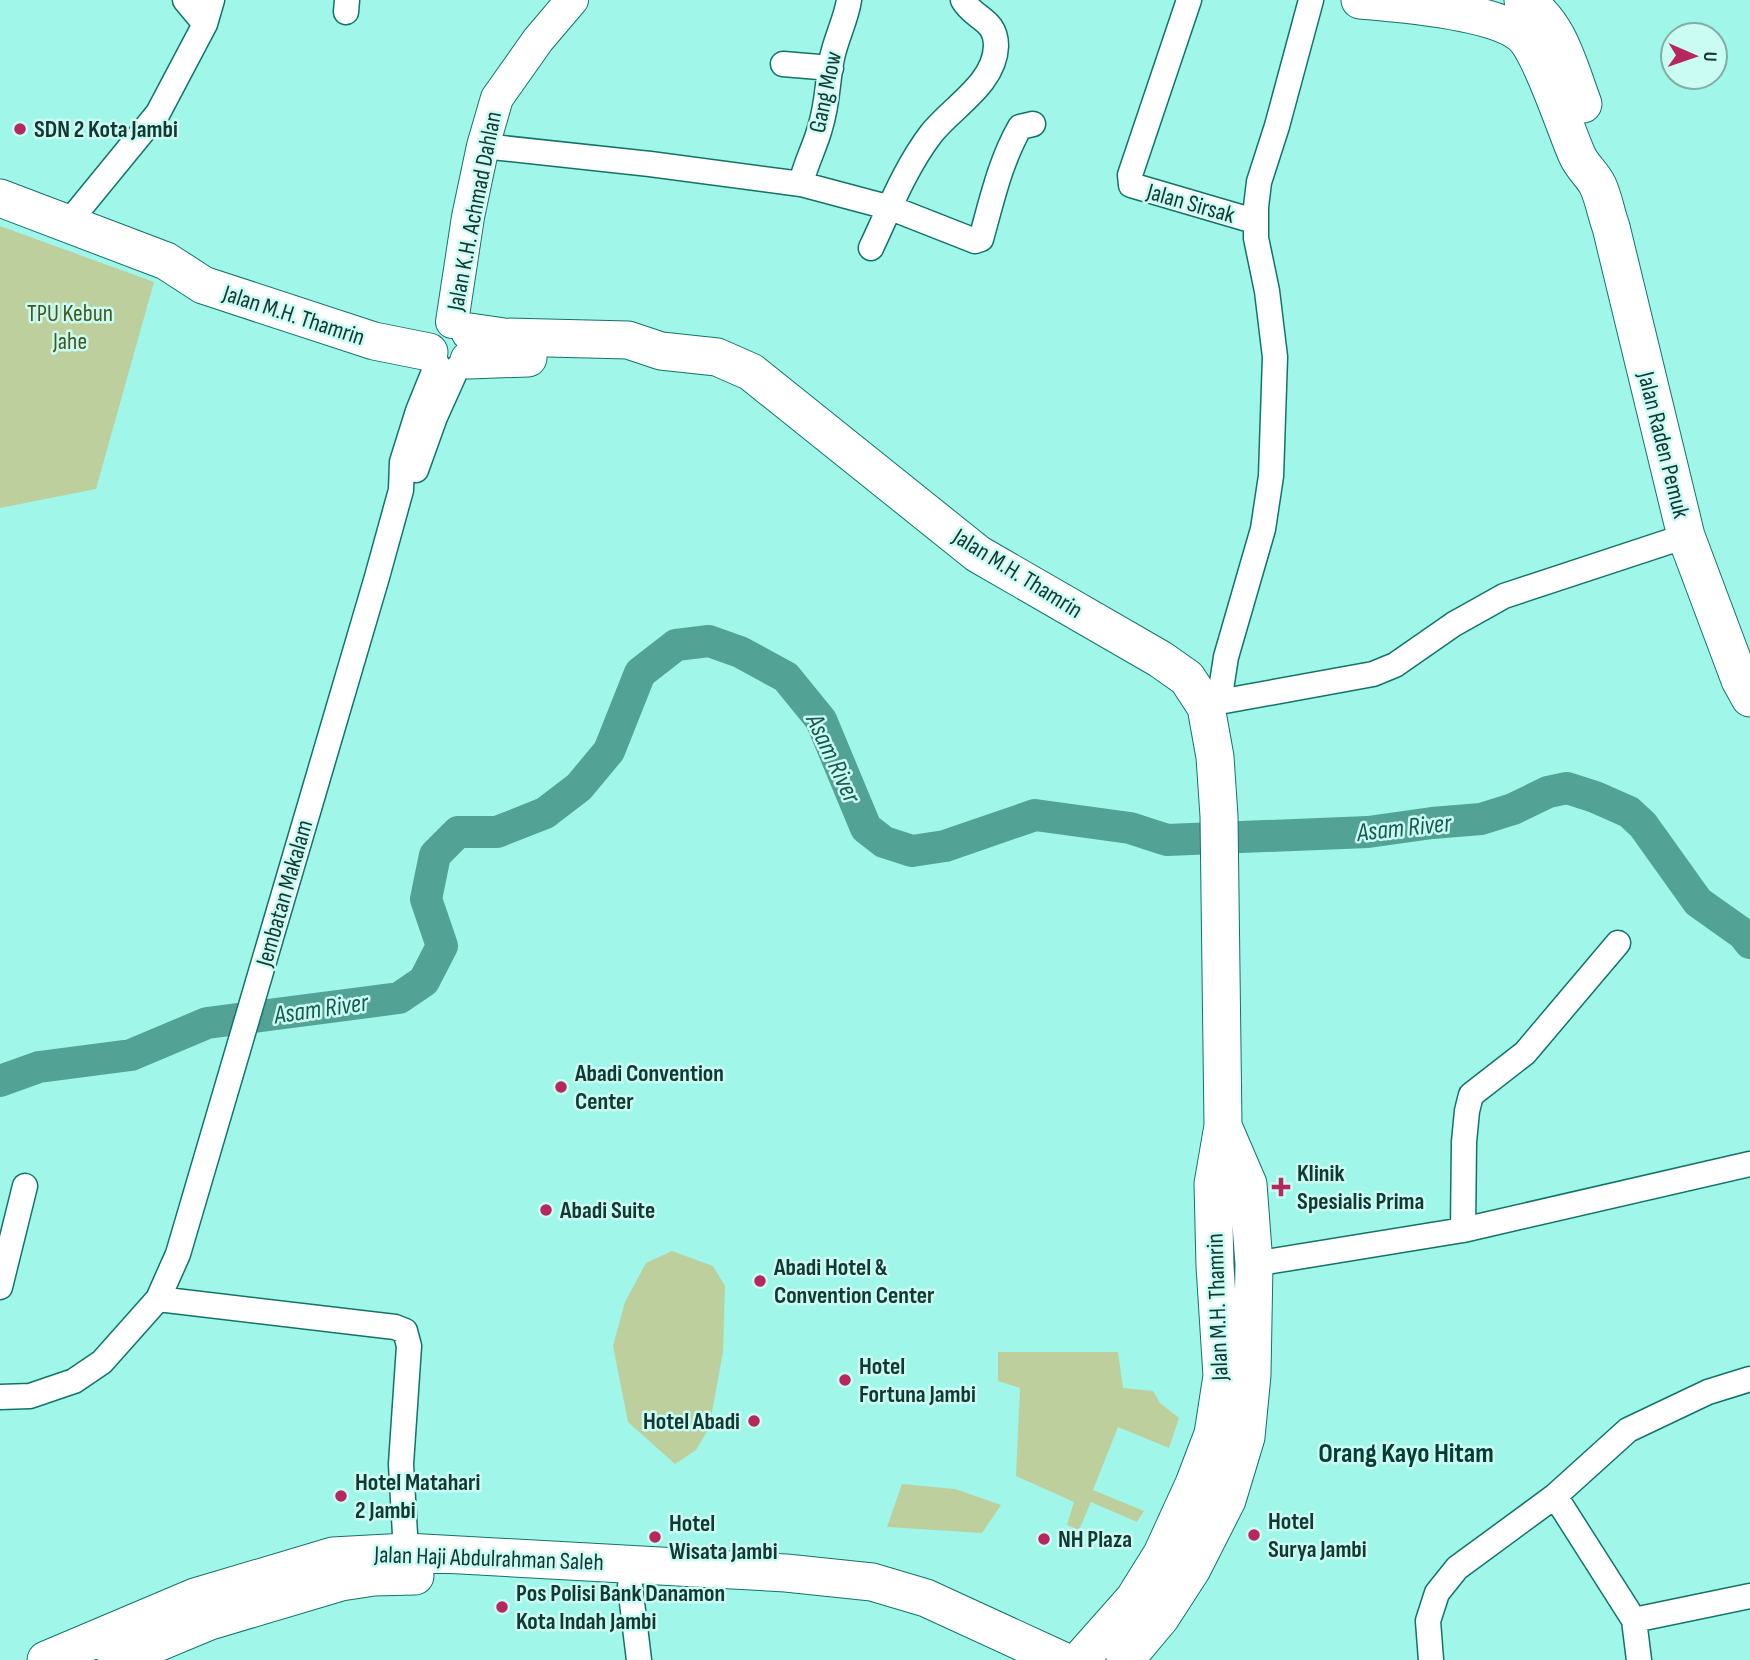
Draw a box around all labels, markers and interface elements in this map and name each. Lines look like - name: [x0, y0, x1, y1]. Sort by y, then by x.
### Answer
- north arrow: [1659, 21, 1729, 91]
- street label: Gang Mow: [803, 49, 848, 135]
- text: U: [1698, 51, 1721, 62]
- street label: Jalan K.H. Achmad Dahlan: [441, 109, 508, 314]
- place label: SDN 2 Kota Jambi: [34, 115, 178, 144]
- marker: SDN 2 Kota Jambi: [12, 121, 28, 137]
- street label: Jalan Sirsak: [1143, 177, 1238, 230]
- street label: Jalan M.H. Thamrin: [218, 279, 368, 352]
- park label: TPU Kebun Jahe: [27, 299, 113, 356]
- street label: Jalan Raden Pemuk: [1631, 368, 1696, 521]
- street label: Jalan M.H. Thamrin: [947, 522, 1088, 625]
- water label: Asam River: [798, 708, 867, 810]
- water label: Asam River: [1355, 808, 1454, 849]
- street label: Jembatan Makalam: [249, 817, 319, 971]
- water label: Asam River: [271, 987, 372, 1032]
- place label: Abadi Convention Center: [574, 1059, 724, 1116]
- marker: Abadi Convention Center: [553, 1079, 569, 1095]
- place label: Klinik Spesialis Prima: [1297, 1159, 1424, 1216]
- marker: Klinik Spesialis Prima: [1271, 1177, 1291, 1197]
- place label: Abadi Suite: [559, 1196, 655, 1225]
- marker: Abadi Suite: [538, 1202, 554, 1218]
- street label: Jalan M.H. Thamrin: [1200, 1233, 1235, 1382]
- place label: Abadi Hotel & Convention Center: [773, 1253, 935, 1310]
- marker: Abadi Hotel & Convention Center: [752, 1273, 768, 1289]
- place label: Hotel Fortuna Jambi: [859, 1352, 976, 1409]
- marker: Hotel Fortuna Jambi: [837, 1372, 853, 1388]
- place label: Hotel Abadi: [643, 1407, 740, 1436]
- marker: Hotel Abadi: [746, 1413, 762, 1429]
- district label: Orang Kayo Hitam: [1318, 1437, 1494, 1470]
- place label: Hotel Matahari 2 Jambi: [355, 1468, 481, 1525]
- marker: Hotel Matahari 2 Jambi: [333, 1488, 349, 1504]
- place label: Hotel Surya Jambi: [1268, 1507, 1367, 1564]
- place label: Hotel Wisata Jambi: [669, 1509, 778, 1566]
- place label: NH Plaza: [1058, 1525, 1132, 1554]
- marker: Hotel Surya Jambi: [1246, 1527, 1262, 1543]
- marker: Hotel Wisata Jambi: [647, 1529, 663, 1545]
- marker: NH Plaza: [1036, 1531, 1052, 1547]
- street label: Jalan Haji Abdulrahman Saleh: [373, 1540, 604, 1577]
- place label: Pos Polisi Bank Danamon Kota Indah Jambi: [516, 1579, 725, 1636]
- marker: Pos Polisi Bank Danamon Kota Indah Jambi: [494, 1599, 510, 1615]

